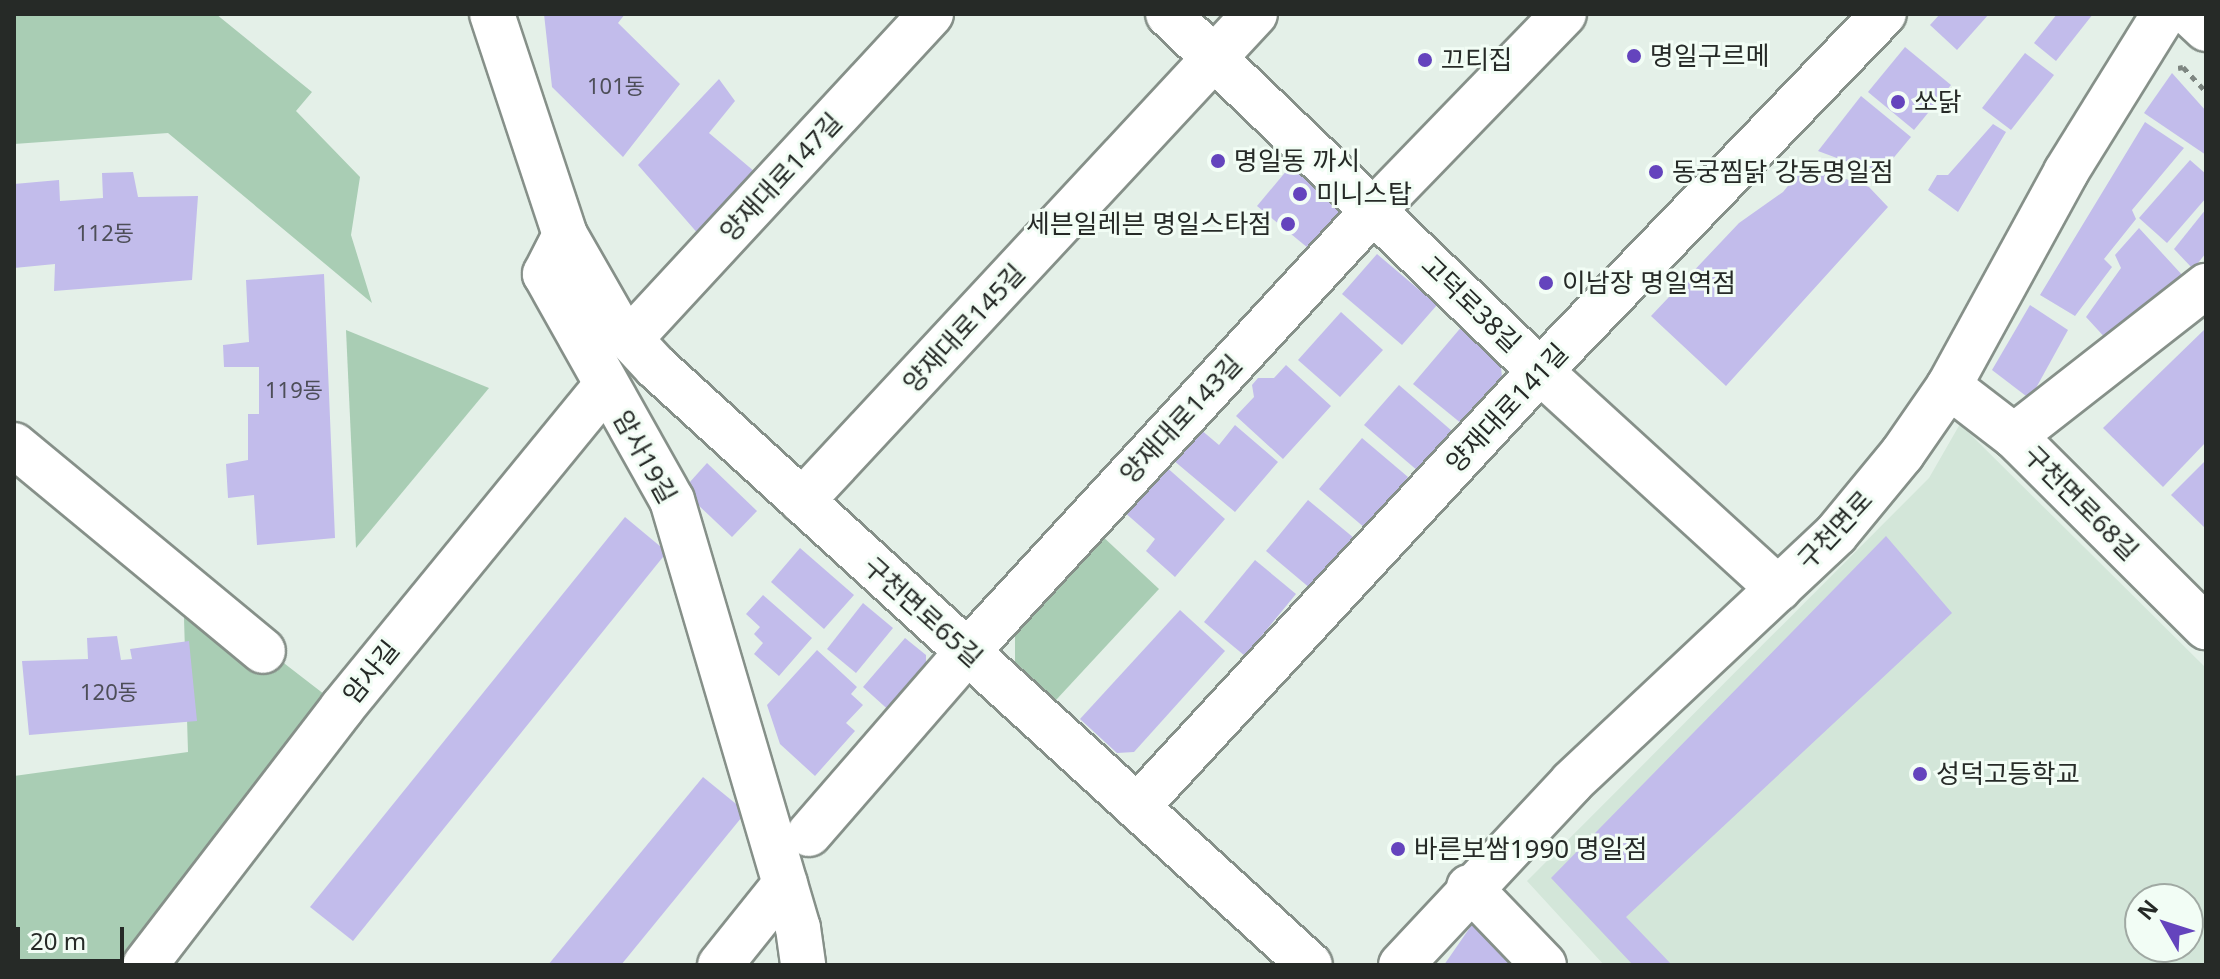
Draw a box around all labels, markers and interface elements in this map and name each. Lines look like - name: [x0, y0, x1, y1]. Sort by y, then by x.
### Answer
- place label: 명일구르메: [1650, 40, 1770, 72]
- place label: 끄티집: [1441, 44, 1513, 76]
- marker: 명일구르메: [1625, 47, 1643, 65]
- marker: 끄티집: [1416, 51, 1434, 69]
- house number: 101동: [587, 73, 645, 99]
- place label: 쏘닭: [1914, 86, 1962, 118]
- marker: 쏘닭: [1889, 93, 1907, 111]
- street label: 양재대로147길: [714, 106, 848, 248]
- place label: 명일동 까시: [1234, 145, 1360, 177]
- marker: 명일동 까시: [1209, 152, 1227, 170]
- place label: 동궁찜닭 강동명일점: [1672, 156, 1894, 188]
- marker: 동궁찜닭 강동명일점: [1647, 163, 1665, 181]
- place label: 미니스탑: [1316, 178, 1412, 210]
- marker: 미니스탑: [1291, 185, 1309, 203]
- place label: 세븐일레븐 명일스타점: [1026, 208, 1272, 240]
- marker: 세븐일레븐 명일스타점: [1279, 215, 1297, 233]
- house number: 112동: [76, 220, 134, 246]
- street label: 고덕로38길: [1415, 249, 1527, 359]
- street label: 양재대로145길: [897, 257, 1031, 399]
- place label: 이남장 명일역점: [1562, 267, 1736, 299]
- marker: 이남장 명일역점: [1537, 274, 1555, 292]
- street label: 양재대로141길: [1440, 337, 1574, 479]
- street label: 양재대로143길: [1114, 348, 1248, 490]
- house number: 119동: [265, 377, 323, 403]
- street label: 암사19길: [607, 405, 683, 509]
- street label: 구천면로68길: [2017, 439, 2145, 567]
- street label: 구천면로: [1791, 484, 1879, 576]
- street label: 구천면로65길: [857, 550, 989, 674]
- street label: 암사길: [336, 634, 406, 710]
- house number: 120동: [80, 679, 138, 705]
- place label: 성덕고등학교: [1936, 758, 2080, 790]
- marker: 성덕고등학교: [1911, 765, 1929, 783]
- place label: 바른보쌈1990 명일점: [1414, 833, 1648, 865]
- marker: 바른보쌈1990 명일점: [1389, 840, 1407, 858]
- north arrow: [2124, 883, 2204, 963]
- text: N: [2130, 893, 2164, 926]
- scale bar: [20, 911, 128, 961]
- text: 20 m: [30, 924, 86, 957]

